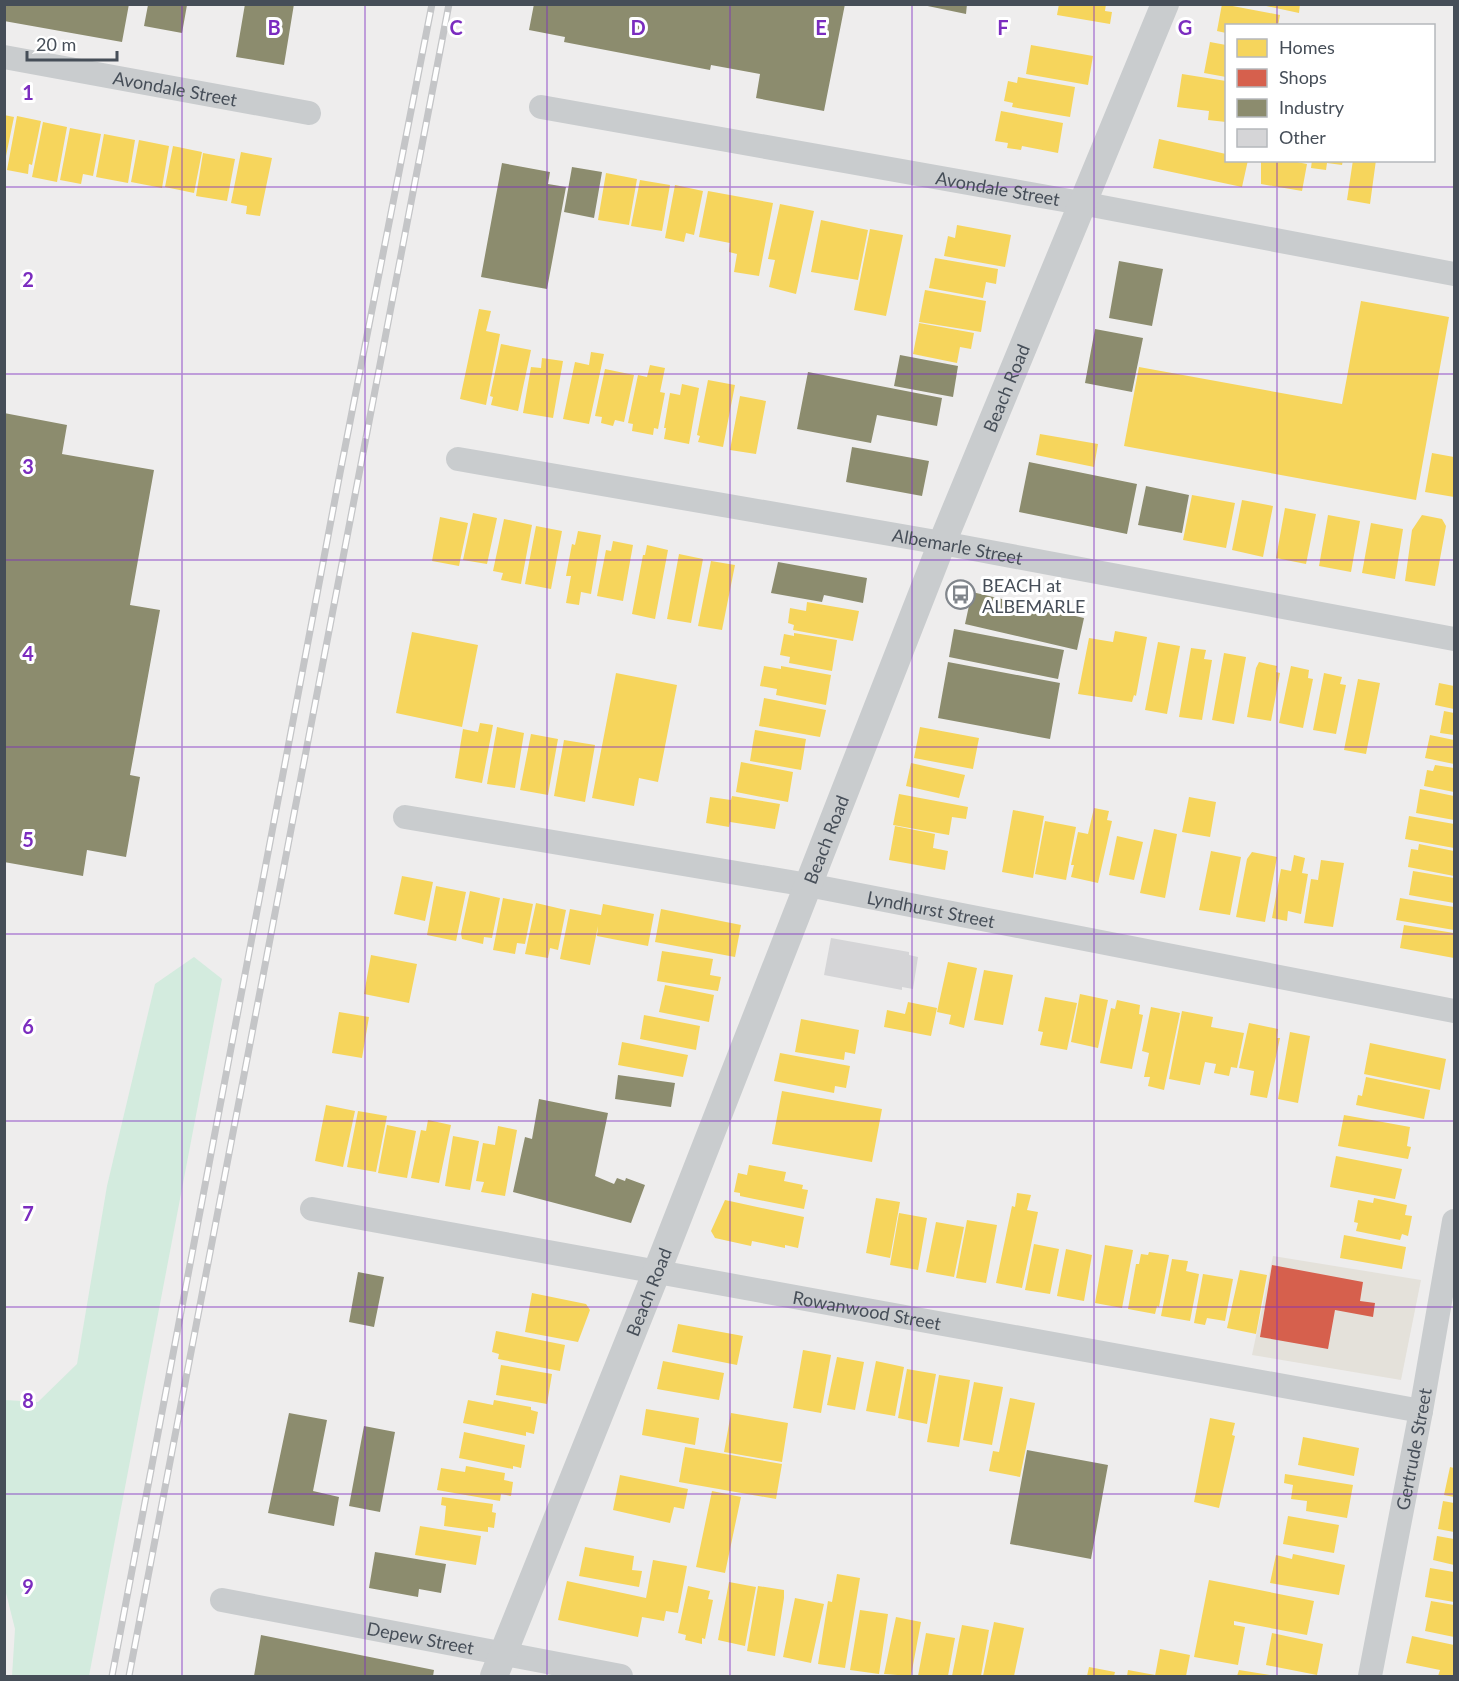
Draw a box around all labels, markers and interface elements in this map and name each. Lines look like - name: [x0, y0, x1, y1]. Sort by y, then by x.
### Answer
- text: B: [267, 15, 281, 39]
- text: C: [449, 15, 463, 39]
- text: D: [630, 15, 646, 39]
- text: E: [815, 15, 827, 39]
- text: F: [997, 15, 1009, 39]
- text: G: [1178, 15, 1192, 39]
- scale bar: [27, 24, 117, 62]
- legend: [1225, 24, 1435, 162]
- text: 20 m: [36, 33, 76, 55]
- text: Homes: [1279, 36, 1335, 58]
- street label: Avondale Street: [111, 66, 239, 111]
- text: Shops: [1279, 66, 1327, 88]
- text: 1: [22, 80, 34, 104]
- text: Industry: [1279, 96, 1345, 118]
- text: Other: [1279, 126, 1326, 148]
- street label: Avondale Street: [934, 166, 1062, 210]
- text: 2: [22, 267, 34, 291]
- street label: Beach Road: [978, 341, 1034, 435]
- text: 3: [22, 454, 34, 478]
- street label: Albemarle Street: [891, 524, 1025, 569]
- place label: BEACH at ALBEMARLE: [982, 574, 1085, 617]
- bus stop icon: BEACH at ALBEMARLE: [945, 579, 977, 611]
- text: 4: [22, 641, 34, 665]
- street label: Beach Road: [799, 792, 853, 887]
- text: 5: [22, 827, 34, 851]
- street label: Lyndhurst Street: [865, 886, 997, 932]
- text: 6: [22, 1014, 34, 1038]
- text: 7: [22, 1201, 34, 1225]
- street label: Beach Road: [621, 1245, 676, 1339]
- street label: Rowanwood Street: [791, 1286, 943, 1334]
- street label: Gertrude Street: [1391, 1386, 1436, 1512]
- text: 8: [22, 1388, 34, 1412]
- text: 9: [22, 1574, 34, 1598]
- street label: Depew Street: [365, 1617, 476, 1659]

